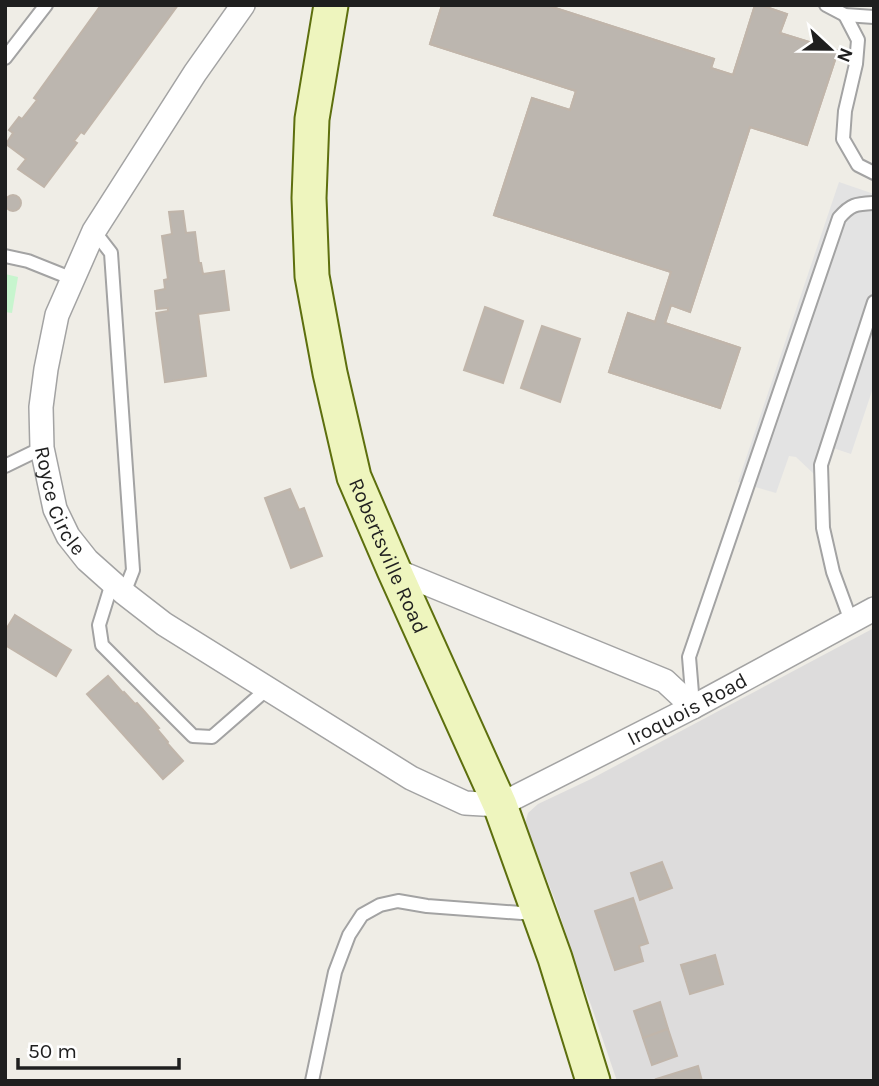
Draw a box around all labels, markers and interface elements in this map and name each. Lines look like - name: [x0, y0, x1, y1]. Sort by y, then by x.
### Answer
- north arrow: [795, 14, 865, 84]
- text: N: [832, 45, 858, 65]
- street label: Royce Circle: [30, 444, 91, 560]
- street label: Robertsville Road: [344, 475, 433, 637]
- street label: Iroquois Road: [623, 668, 751, 750]
- scale bar: [18, 1026, 178, 1070]
- text: 50 m: [28, 1039, 77, 1063]

